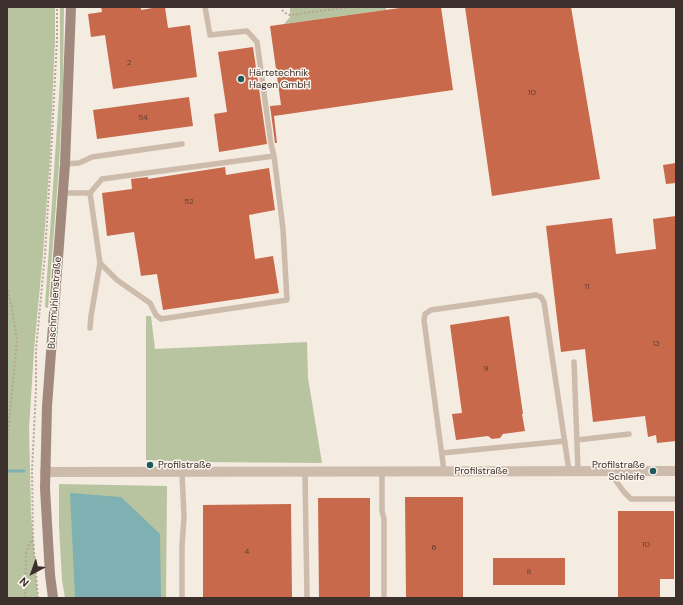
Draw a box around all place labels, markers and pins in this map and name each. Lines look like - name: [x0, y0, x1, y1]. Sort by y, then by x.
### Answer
- place label: Härtetechnik Hagen GmbH: [249, 67, 310, 90]
- marker: Härtetechnik Hagen GmbH: [236, 74, 246, 84]
- place label: Profilstraße: [158, 459, 211, 471]
- place label: Profilstraße Schleife: [592, 459, 645, 482]
- marker: Profilstraße: [145, 460, 155, 470]
- marker: Profilstraße Schleife: [648, 466, 658, 476]

